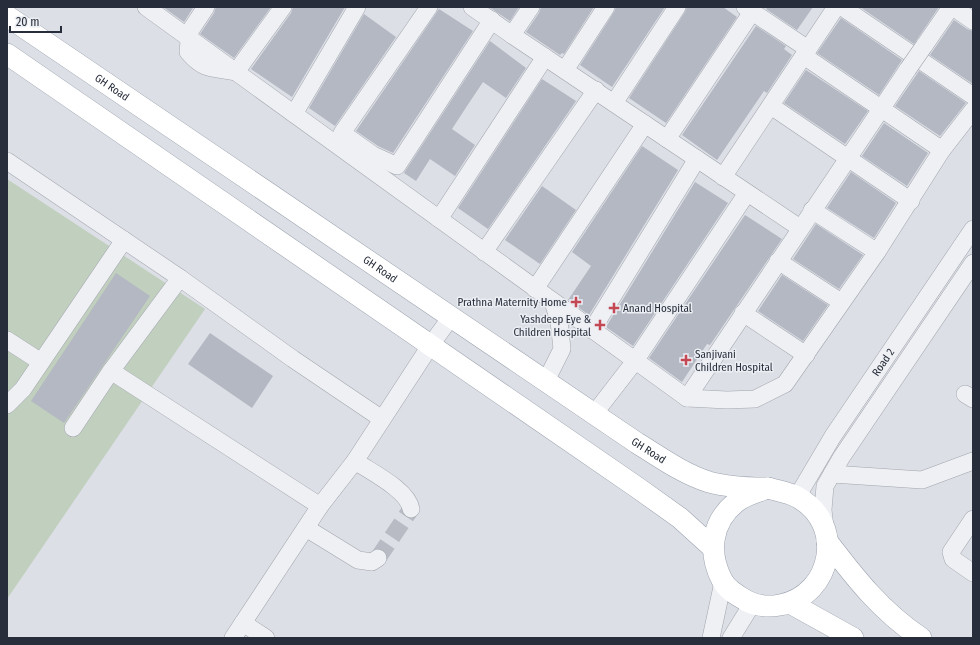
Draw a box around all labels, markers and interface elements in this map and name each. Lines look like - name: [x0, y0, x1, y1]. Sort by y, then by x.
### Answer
- scale bar: [10, 8, 61, 34]
- text: 20 m: [16, 15, 40, 29]
- street label: GH Road: [93, 71, 132, 103]
- street label: GH Road: [361, 253, 400, 285]
- place label: Prathna Maternity Home: [458, 296, 567, 309]
- marker: Prathna Maternity Home: [570, 296, 582, 308]
- marker: Anand Hospital: [608, 302, 620, 314]
- place label: Anand Hospital: [623, 302, 692, 315]
- place label: Yashdeep Eye & Children Hospital: [513, 313, 591, 339]
- marker: Yashdeep Eye & Children Hospital: [594, 319, 606, 331]
- street label: Road 2: [869, 346, 897, 378]
- place label: Sanjivani Children Hospital: [695, 348, 773, 374]
- marker: Sanjivani Children Hospital: [680, 354, 692, 366]
- street label: GH Road: [629, 435, 668, 466]

